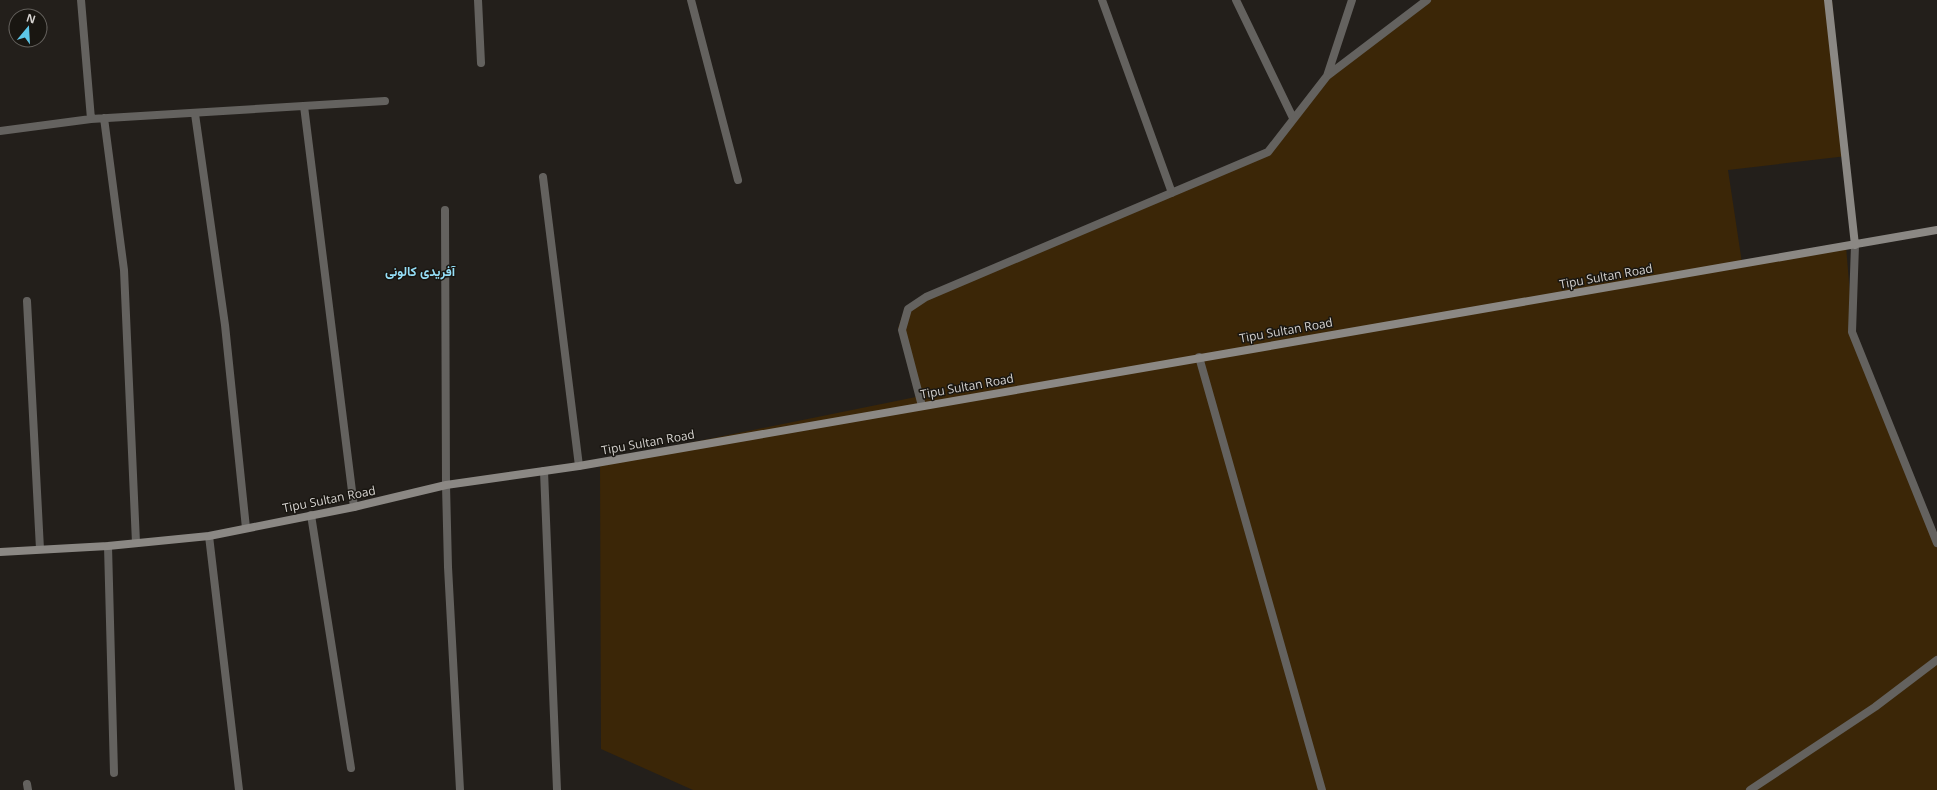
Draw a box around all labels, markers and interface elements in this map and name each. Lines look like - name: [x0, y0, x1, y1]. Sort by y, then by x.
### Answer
- north arrow: [8, 8, 48, 48]
- text: N: [25, 9, 38, 27]
- street label: Tipu Sultan Road: [1558, 259, 1654, 293]
- district label: آفریدی کالونی: [385, 262, 457, 280]
- street label: Tipu Sultan Road: [1238, 313, 1334, 347]
- street label: Tipu Sultan Road: [919, 369, 1015, 403]
- street label: Tipu Sultan Road: [600, 425, 696, 459]
- street label: Tipu Sultan Road: [281, 482, 377, 516]

